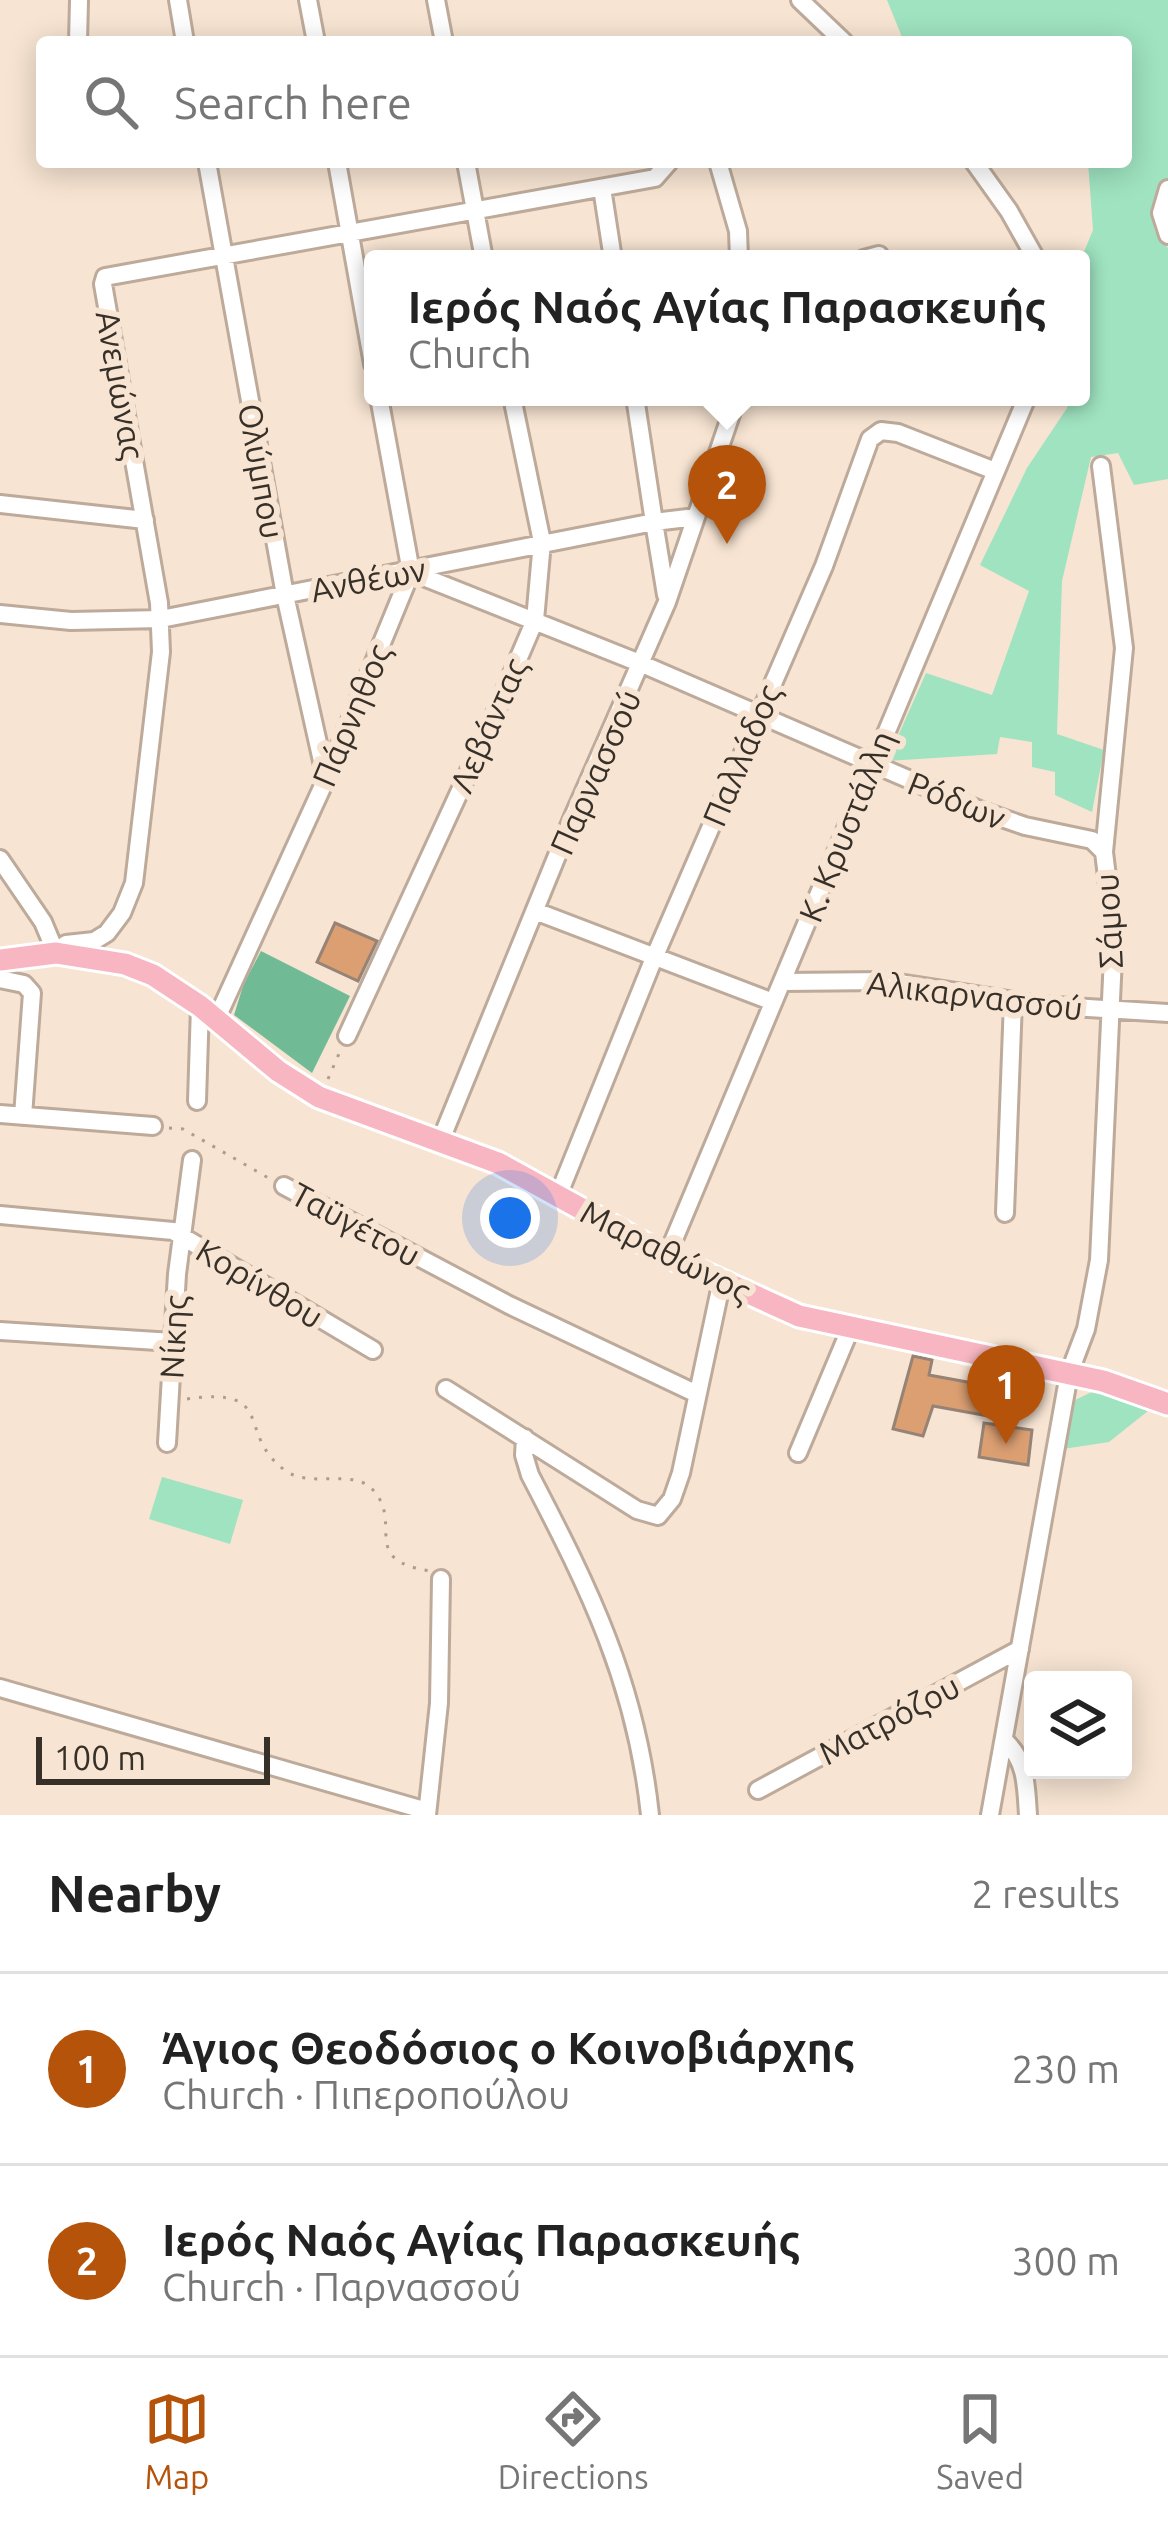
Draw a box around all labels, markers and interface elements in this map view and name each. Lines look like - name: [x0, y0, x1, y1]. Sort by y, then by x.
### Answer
- search box: [36, 36, 1132, 168]
- icon: search: [78, 69, 144, 135]
- text: Search here: [174, 77, 412, 128]
- popup: [364, 250, 1090, 406]
- text: Ιερός Ναός Αγίας Παρασκευής: [408, 281, 1046, 332]
- street label: Ανεμώνας: [89, 308, 152, 463]
- text: Church: [408, 332, 531, 375]
- street label: Ολύμπου: [232, 400, 292, 542]
- pin: 2: [688, 445, 766, 544]
- street label: Ανθέων: [307, 550, 429, 608]
- street label: Πάρνηθος: [305, 638, 398, 792]
- street label: Λεβάντας: [442, 652, 535, 798]
- street label: Παλλάδος: [695, 679, 788, 832]
- street label: Παρνασσού: [542, 684, 648, 860]
- street label: Κ. Κρυστάλλη: [791, 725, 901, 927]
- street label: Ρόδων: [903, 764, 1011, 836]
- street label: Σάμου: [1087, 872, 1129, 970]
- street label: Αλικαρνασσού: [865, 963, 1085, 1027]
- street label: Ταϋγέτου: [285, 1175, 427, 1273]
- your location: [480, 1188, 540, 1248]
- street label: Μαραθώνος: [575, 1192, 757, 1310]
- street label: Κορίνθου: [190, 1231, 330, 1335]
- street label: Νίκης: [152, 1294, 195, 1380]
- pin: 1: [967, 1345, 1045, 1444]
- street label: Ματρόζου: [812, 1667, 966, 1772]
- map controls: [1024, 1671, 1132, 1779]
- button: layers: [1024, 1671, 1132, 1779]
- scale bar: [36, 1731, 270, 1784]
- text: 100 m: [54, 1739, 146, 1776]
- text: Nearby: [48, 1864, 221, 1922]
- text: 2 results: [971, 1872, 1120, 1915]
- text: Άγιος Θεοδόσιος ο Κοινοβιάρχης: [162, 2022, 855, 2073]
- text: 1: [76, 2047, 98, 2090]
- text: 230 m: [1011, 2047, 1120, 2090]
- text: Church · Πιπεροπούλου: [162, 2073, 570, 2116]
- text: Ιερός Ναός Αγίας Παρασκευής: [162, 2214, 800, 2265]
- text: 2: [76, 2239, 98, 2282]
- text: 300 m: [1011, 2239, 1120, 2282]
- text: Church · Παρνασσού: [162, 2265, 521, 2308]
- tab: Map: [144, 2386, 210, 2495]
- tab: Directions: [498, 2386, 648, 2495]
- tab: Saved: [936, 2386, 1024, 2495]

